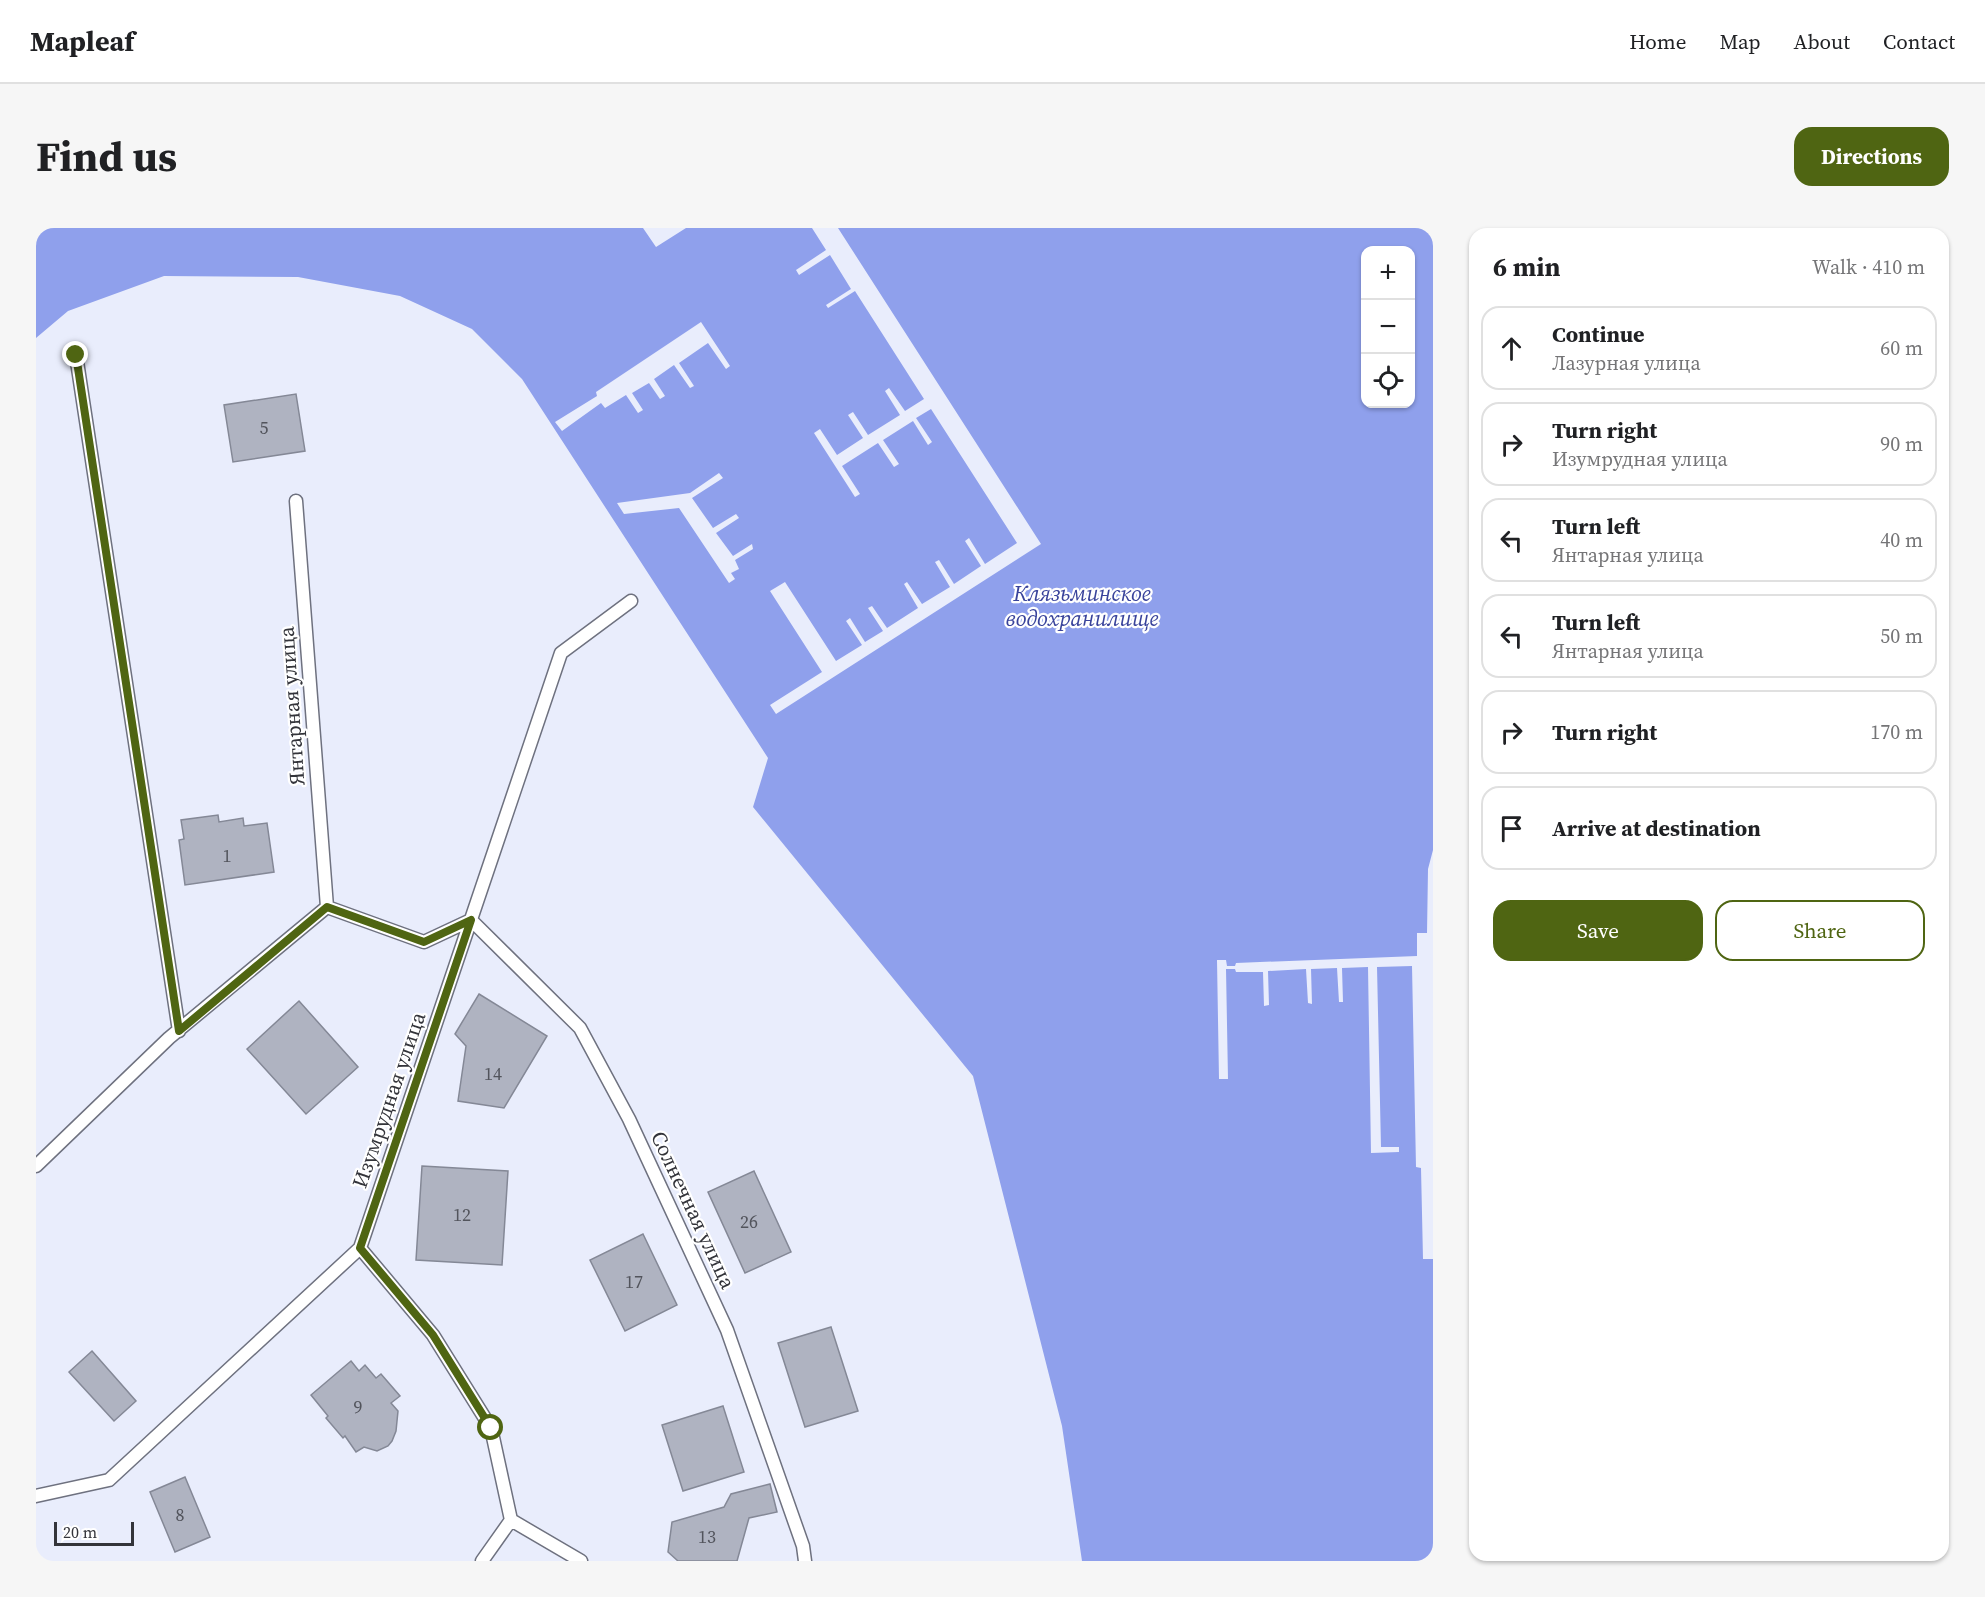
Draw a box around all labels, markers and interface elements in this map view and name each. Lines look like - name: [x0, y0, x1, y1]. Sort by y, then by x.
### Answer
- text: Mapleaf: [30, 22, 134, 60]
- text: Home: [1629, 27, 1687, 56]
- text: Map: [1720, 27, 1761, 56]
- text: About: [1794, 27, 1850, 56]
- text: Contact: [1883, 27, 1955, 56]
- text: Find us: [36, 127, 177, 185]
- button: Directions: [1794, 127, 1949, 186]
- map controls: [1361, 246, 1415, 408]
- button: +: [1361, 246, 1415, 300]
- text: 6 min: [1493, 249, 1560, 285]
- text: Walk · 410 m: [1812, 253, 1925, 281]
- button: −: [1361, 300, 1415, 354]
- text: Continue: [1552, 319, 1645, 349]
- icon: ahead: [1495, 332, 1528, 365]
- text: 60 m: [1880, 334, 1923, 362]
- route end: [62, 341, 88, 367]
- text: Лазурная улица: [1552, 349, 1701, 377]
- button: locate: [1361, 354, 1415, 408]
- house number: 5: [260, 415, 269, 440]
- text: Turn right: [1552, 415, 1657, 445]
- icon: right: [1495, 428, 1528, 461]
- text: 90 m: [1880, 430, 1923, 458]
- text: Изумрудная улица: [1552, 445, 1728, 473]
- text: Turn left: [1552, 511, 1640, 541]
- icon: left: [1495, 524, 1528, 557]
- text: 40 m: [1880, 526, 1923, 554]
- text: Янтарная улица: [1552, 541, 1704, 569]
- water label: Клязьминское водохранилище: [1006, 578, 1159, 633]
- text: Turn left: [1552, 607, 1640, 637]
- icon: left: [1495, 620, 1528, 653]
- text: 50 m: [1880, 622, 1923, 650]
- street label: Янтарная улица: [271, 625, 312, 787]
- text: Янтарная улица: [1552, 637, 1704, 665]
- icon: right: [1495, 716, 1528, 749]
- text: Turn right: [1552, 717, 1657, 747]
- text: 170 m: [1870, 718, 1923, 746]
- icon: arrive: [1495, 812, 1528, 845]
- text: Arrive at destination: [1552, 813, 1761, 843]
- house number: 1: [223, 843, 232, 868]
- button: Save: [1493, 900, 1703, 961]
- button: Share: [1715, 900, 1925, 961]
- street label: Изумрудная улица: [345, 1008, 432, 1192]
- house number: 14: [484, 1061, 502, 1086]
- street label: Солнечная улица: [644, 1126, 743, 1294]
- house number: 12: [453, 1202, 471, 1227]
- house number: 26: [740, 1209, 758, 1234]
- house number: 17: [625, 1269, 643, 1294]
- house number: 9: [354, 1394, 363, 1419]
- route start: [477, 1414, 503, 1440]
- house number: 8: [176, 1502, 185, 1527]
- scale bar: [54, 1519, 134, 1546]
- text: 20 m: [63, 1521, 97, 1543]
- house number: 13: [698, 1524, 716, 1549]

